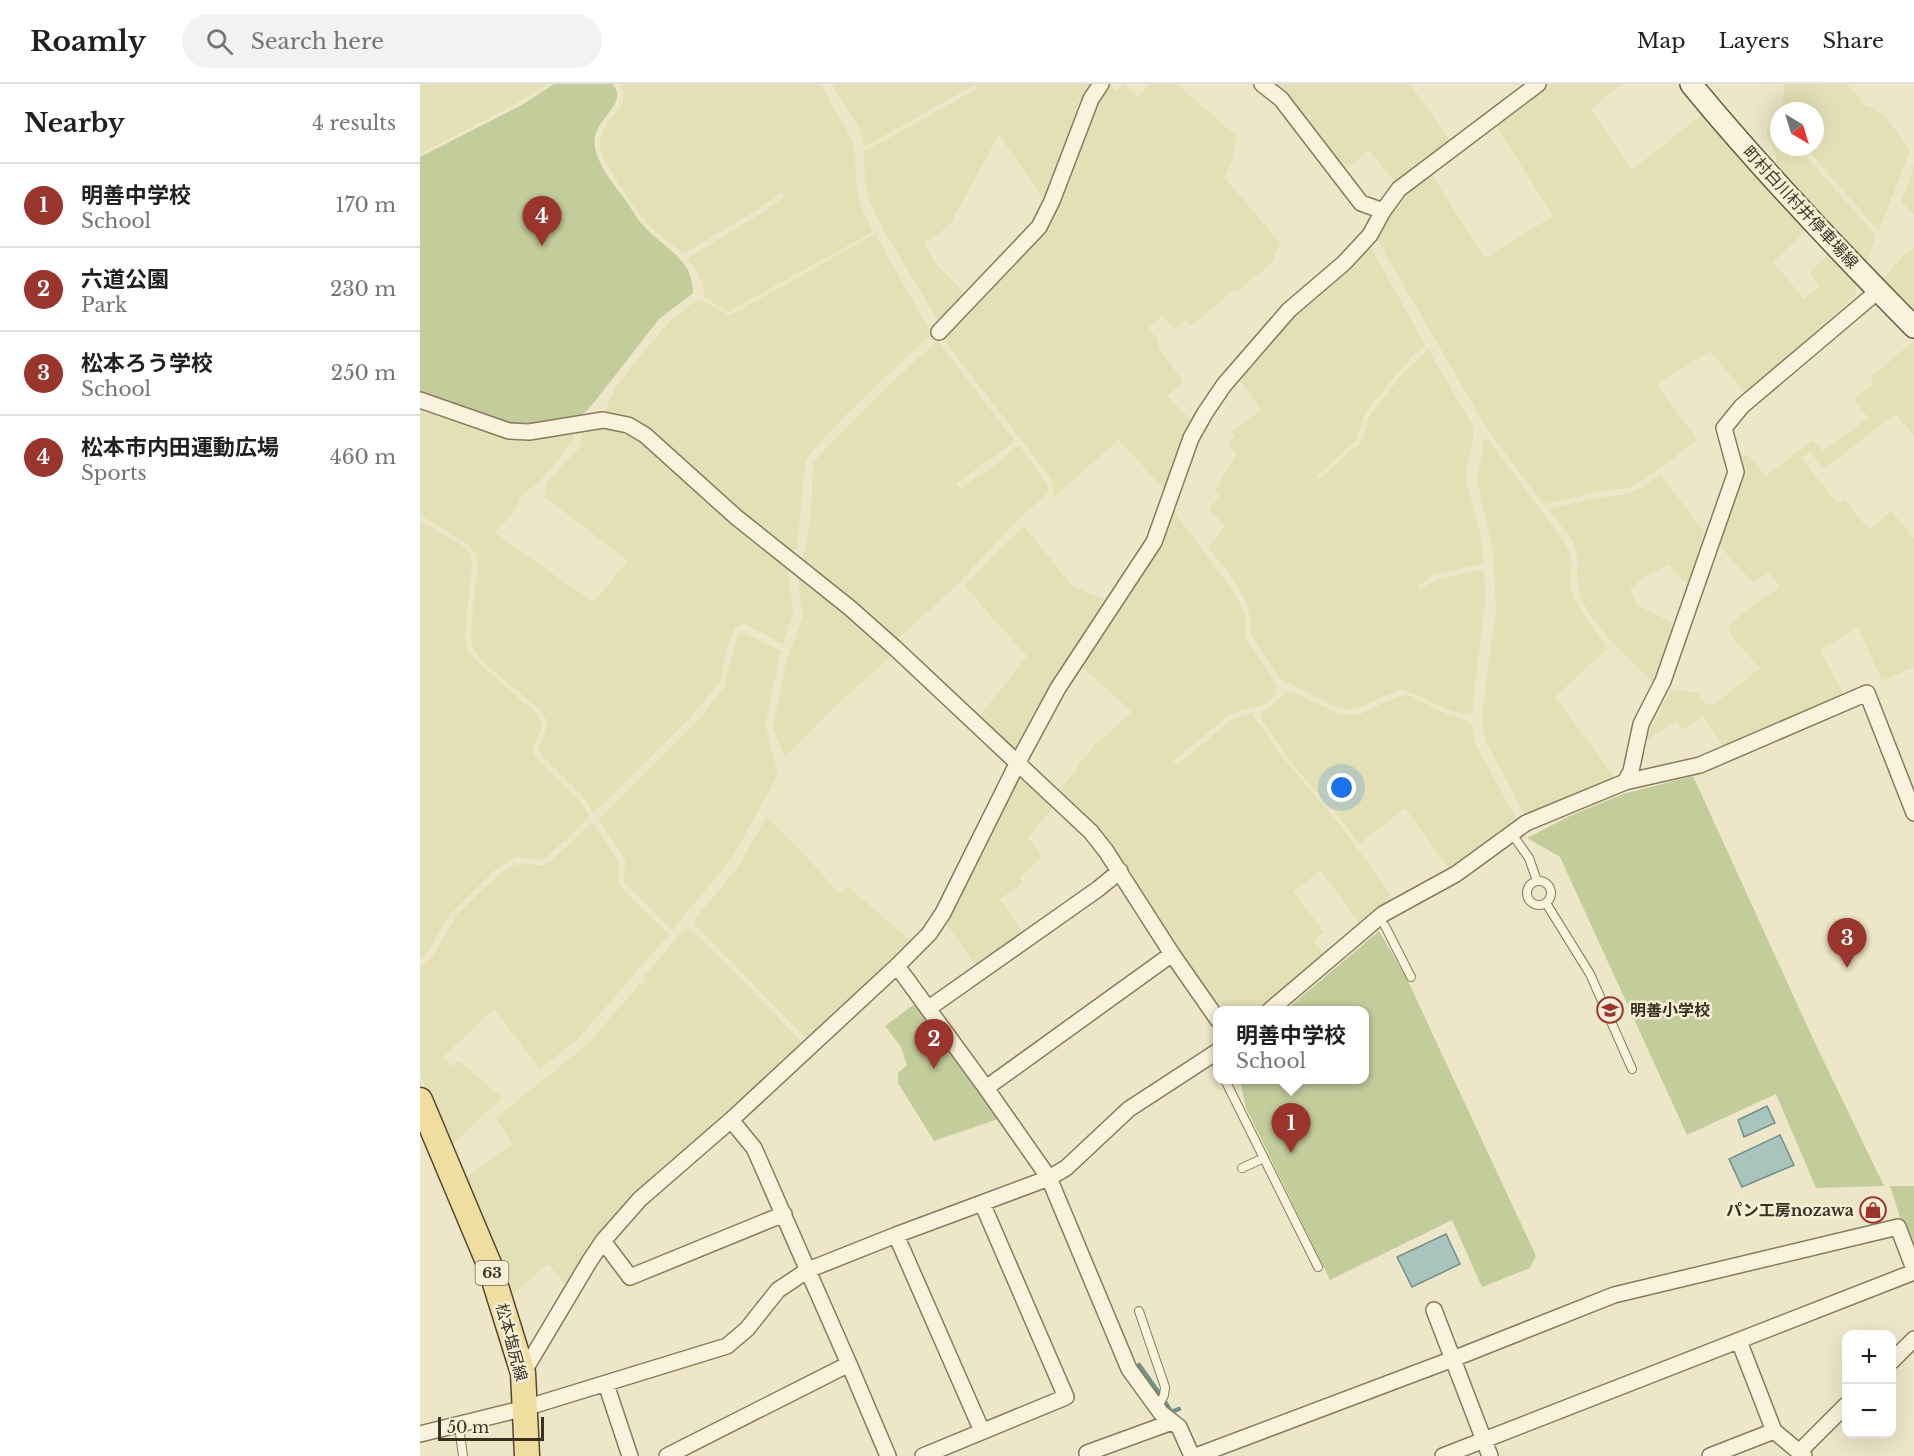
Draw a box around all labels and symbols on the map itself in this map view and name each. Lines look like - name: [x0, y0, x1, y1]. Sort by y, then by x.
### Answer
- north arrow: [1770, 102, 1824, 156]
- street label: 町村白川村井停車場線: [1739, 142, 1863, 272]
- pin: 4: [522, 196, 562, 246]
- your location: [1327, 773, 1356, 802]
- pin: 3: [1828, 918, 1866, 968]
- school or university icon: 明善小学校: [1595, 995, 1625, 1025]
- place label: 明善小学校: [1630, 1000, 1710, 1020]
- pin: 2: [914, 1020, 954, 1069]
- pin: 1: [1272, 1104, 1310, 1153]
- shop icon: パン工房nozawa: [1858, 1195, 1888, 1225]
- place label: パン工房nozawa: [1726, 1200, 1854, 1220]
- road number: 63: [476, 1261, 508, 1285]
- street label: 松本塩尻線: [492, 1301, 532, 1383]
- scale bar: [438, 1414, 544, 1442]

